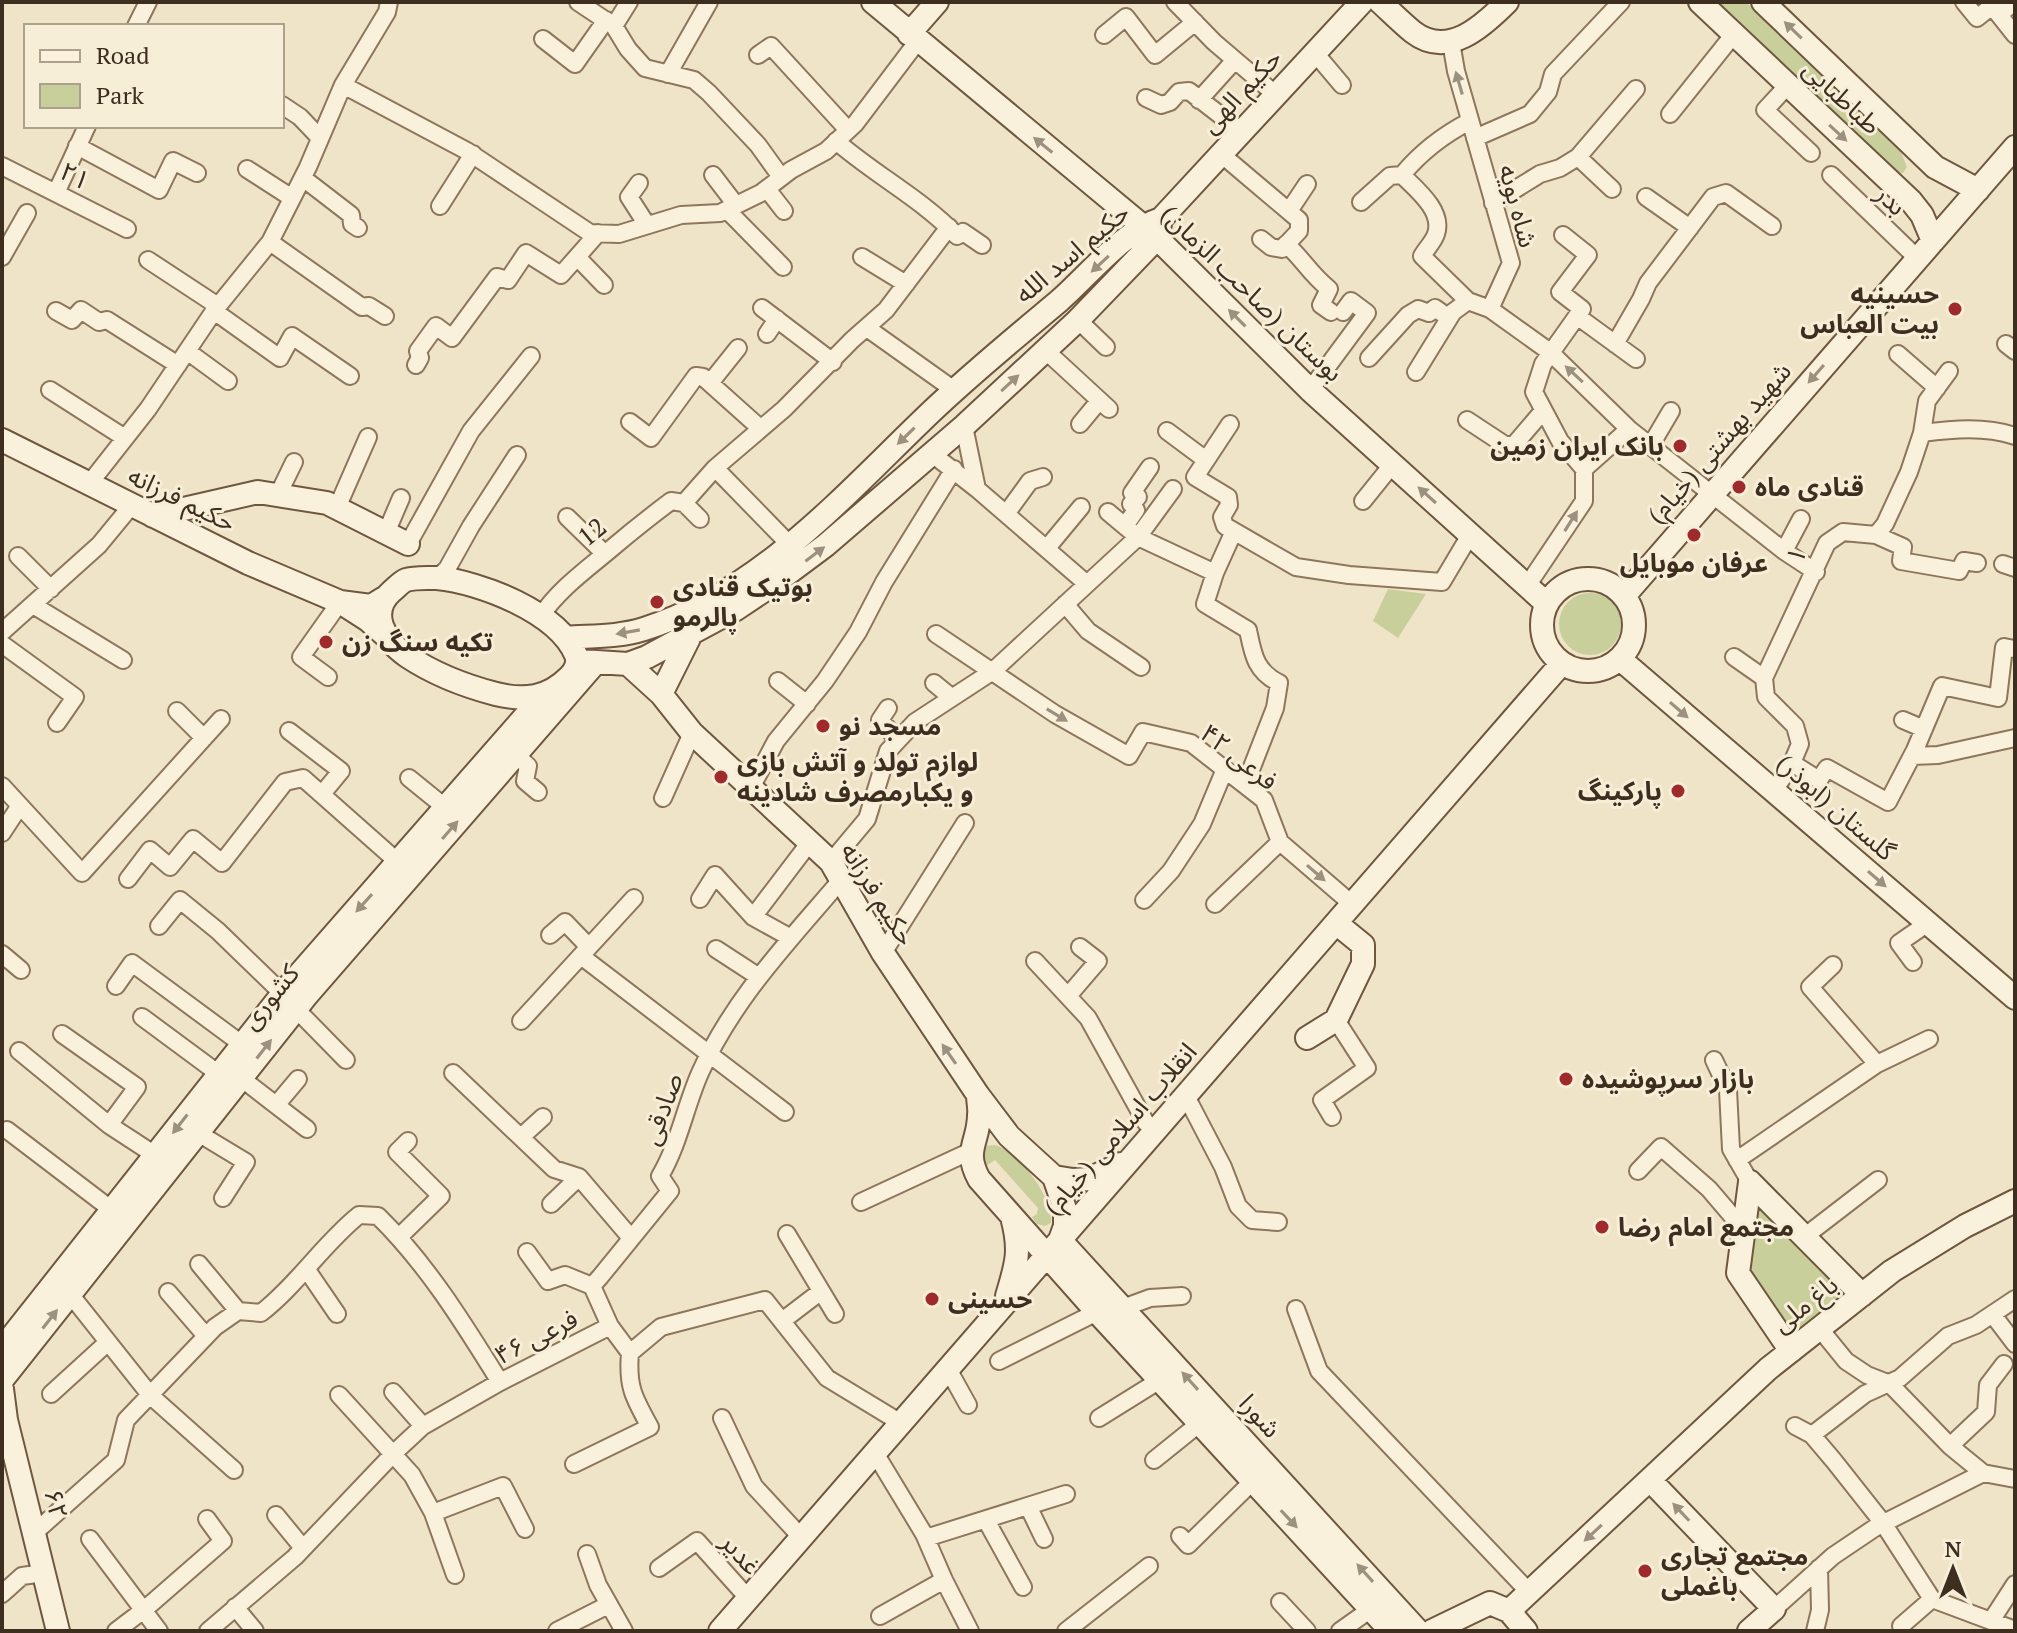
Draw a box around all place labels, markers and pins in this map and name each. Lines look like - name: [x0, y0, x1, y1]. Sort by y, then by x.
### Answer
- place label: حسینیه بیت العباس: [1800, 276, 1939, 340]
- marker: حسینیه بیت العباس: [1946, 300, 1964, 318]
- place label: بانک ایران زمین: [1490, 428, 1664, 462]
- marker: بانک ایران زمین: [1671, 437, 1689, 455]
- place label: قنادی ماه: [1755, 469, 1864, 503]
- marker: قنادی ماه: [1730, 478, 1748, 496]
- marker: عرفان موبایل: [1685, 526, 1703, 544]
- place label: عرفان موبایل: [1620, 545, 1768, 579]
- place label: بوتیک قنادی پالرمو: [673, 569, 813, 635]
- marker: بوتیک قنادی پالرمو: [648, 593, 666, 611]
- place label: تکیه سنگ زن: [342, 624, 493, 658]
- marker: تکیه سنگ زن: [317, 633, 335, 651]
- place label: مسجد نو: [839, 708, 941, 742]
- marker: مسجد نو: [814, 717, 832, 735]
- place label: لوازم تولد و آتش بازی و یکبارمصرف شادینه: [737, 744, 978, 808]
- marker: لوازم تولد و آتش بازی و یکبارمصرف شادینه: [712, 768, 730, 786]
- place label: پارکینگ: [1578, 773, 1662, 809]
- marker: پارکینگ: [1669, 782, 1687, 800]
- place label: بازار سرپوشیده: [1582, 1061, 1754, 1097]
- marker: بازار سرپوشیده: [1557, 1070, 1575, 1088]
- place label: مجتمع امام رضا: [1618, 1209, 1794, 1247]
- marker: مجتمع امام رضا: [1593, 1218, 1611, 1236]
- place label: حسینی: [948, 1281, 1032, 1315]
- marker: حسینی: [923, 1290, 941, 1308]
- place label: مجتمع تجاری باغملی: [1661, 1538, 1808, 1602]
- marker: مجتمع تجاری باغملی: [1636, 1562, 1654, 1580]

